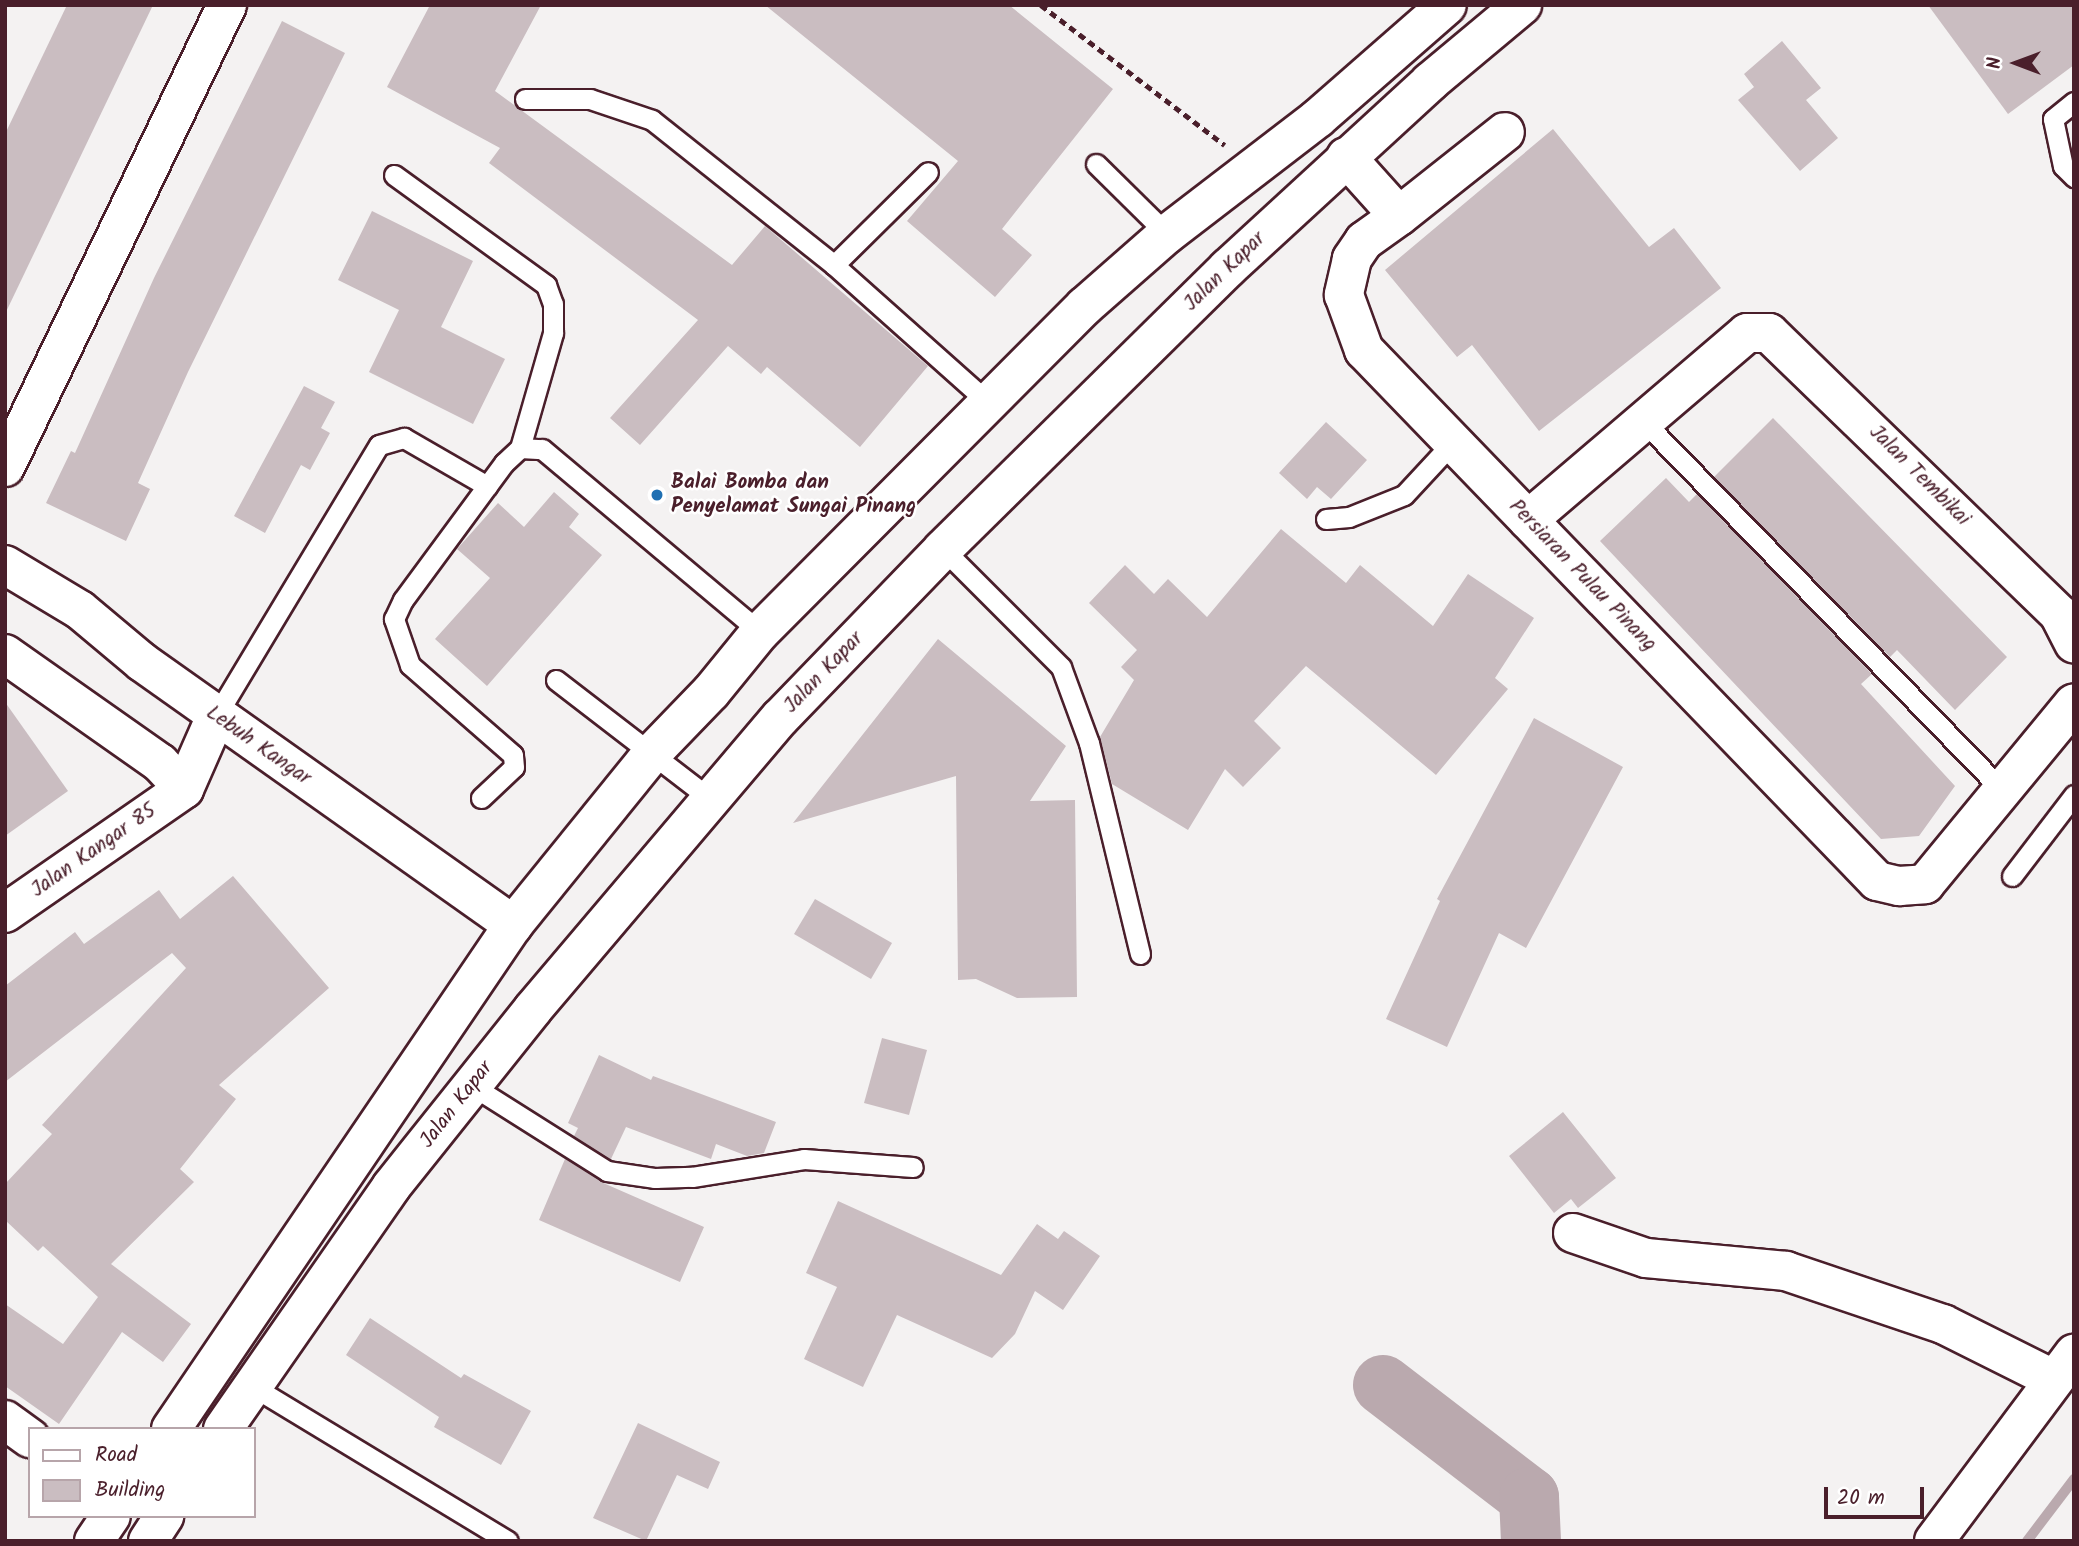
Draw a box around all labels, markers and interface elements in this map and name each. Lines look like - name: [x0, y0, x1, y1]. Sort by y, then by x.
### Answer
- north arrow: [1981, 28, 2051, 98]
- text: N: [1980, 57, 2010, 69]
- street label: Jalan Kapar: [1179, 227, 1271, 317]
- street label: Jalan Tembikai: [1863, 420, 1975, 532]
- place label: Balai Bomba dan Penyelamat Sungai Pinang: [671, 470, 916, 520]
- marker: Balai Bomba dan Penyelamat Sungai Pinang: [649, 487, 665, 503]
- street label: Persiaran Pulau Pinang: [1503, 495, 1661, 657]
- street label: Jalan Kapar: [779, 627, 869, 719]
- street label: Lebuh Kangar: [201, 701, 315, 791]
- street label: Jalan Kangar 85: [27, 799, 161, 903]
- street label: Jalan Kapar: [415, 1057, 499, 1153]
- legend: [28, 1427, 256, 1518]
- text: Road: [95, 1439, 137, 1472]
- scale bar: [1827, 1472, 1927, 1516]
- text: Building: [95, 1474, 165, 1507]
- text: 20 m: [1837, 1482, 1885, 1515]

